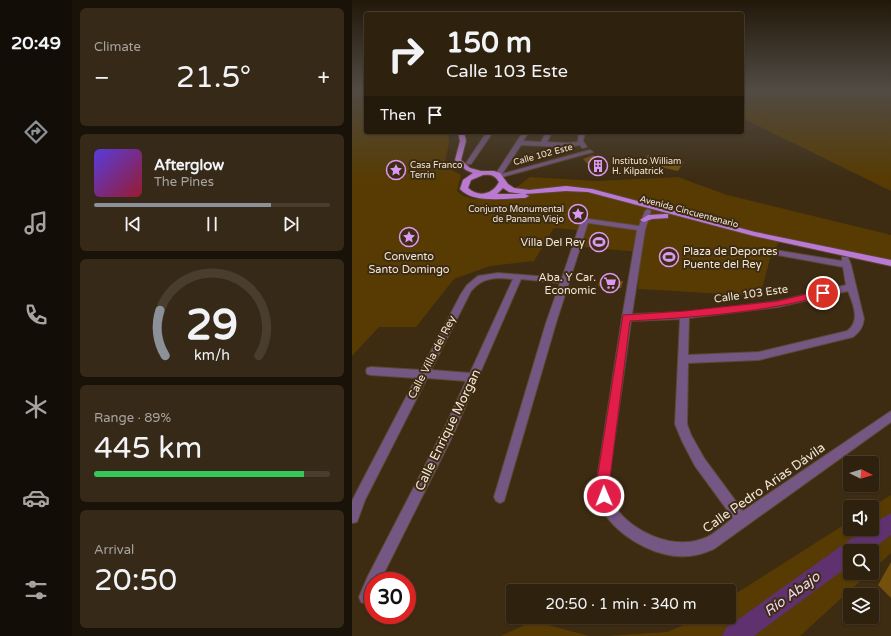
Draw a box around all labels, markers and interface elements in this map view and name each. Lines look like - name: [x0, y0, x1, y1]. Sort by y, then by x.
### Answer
- text: 150 m: [446, 26, 532, 60]
- icon: right: [380, 28, 432, 80]
- text: 20:49: [11, 32, 61, 54]
- text: Climate: [94, 39, 141, 55]
- text: 21.5°: [176, 59, 251, 96]
- text: Calle 103 Este: [446, 60, 568, 82]
- text: −: [94, 65, 110, 91]
- text: +: [318, 65, 330, 91]
- icon: arrive: [424, 104, 446, 126]
- text: Then: [380, 106, 416, 124]
- icon: directions: [22, 118, 50, 146]
- street label: Calle 102 Este: [512, 142, 574, 168]
- building icon: Instituto William H. Kilpatrick: [587, 155, 609, 177]
- text: Afterglow: [154, 156, 224, 174]
- place label: Instituto William H. Kilpatrick: [612, 156, 681, 177]
- place icon: Casa Franco Terrin: [385, 159, 407, 181]
- place label: Casa Franco Terrin: [410, 160, 463, 181]
- text: The Pines: [154, 174, 214, 190]
- street label: Avenida Cincuentenario: [638, 194, 740, 231]
- place icon: Conjunto Monumental de Panama Viejo: [567, 203, 589, 225]
- place label: Conjunto Monumental de Panama Viejo: [468, 204, 565, 225]
- icon: music: [22, 209, 50, 237]
- icon: previous: [122, 213, 144, 235]
- icon: pause: [201, 213, 223, 235]
- icon: next: [280, 213, 302, 235]
- place icon: Convento Santo Domingo: [398, 226, 420, 248]
- sports icon: Villa Del Rey: [588, 231, 610, 253]
- place label: Villa Del Rey: [520, 236, 585, 249]
- place label: Plaza de Deportes Puente del Rey: [683, 245, 778, 271]
- sports icon: Plaza de Deportes Puente del Rey: [658, 246, 680, 268]
- place label: Convento Santo Domingo: [368, 250, 450, 276]
- place label: Aba. Y Car. Economic: [539, 271, 596, 297]
- supermarket icon: Aba. Y Car. Economic: [599, 272, 621, 294]
- pin: [806, 276, 840, 310]
- street label: Calle 103 Este: [713, 282, 789, 306]
- icon: arrive: [812, 282, 834, 304]
- icon: phone: [22, 301, 50, 329]
- text: 29: [186, 301, 238, 351]
- street label: Calle Villa del Rey: [405, 313, 459, 401]
- text: km/h: [194, 347, 230, 364]
- street label: Calle Enrique Morgan: [412, 367, 484, 493]
- icon: climate: [22, 393, 50, 421]
- text: Range · 89%: [94, 410, 171, 426]
- text: 445 km: [94, 430, 202, 467]
- street label: Calle Pedro Arias Dávila: [700, 440, 828, 536]
- north arrow: [843, 456, 879, 492]
- map controls: [843, 456, 879, 624]
- position arrow: [583, 475, 625, 517]
- icon: car: [22, 484, 50, 512]
- button: sound: [843, 500, 879, 536]
- text: Arrival: [94, 542, 134, 558]
- button: search: [843, 544, 879, 580]
- text: 20:50: [94, 562, 177, 599]
- water label: Río Abajo: [761, 567, 824, 620]
- speed limit sign: 30: [364, 572, 416, 624]
- icon: filters: [22, 576, 50, 604]
- button: layers: [843, 588, 879, 624]
- text: 20:50 · 1 min · 340 m: [546, 595, 696, 613]

